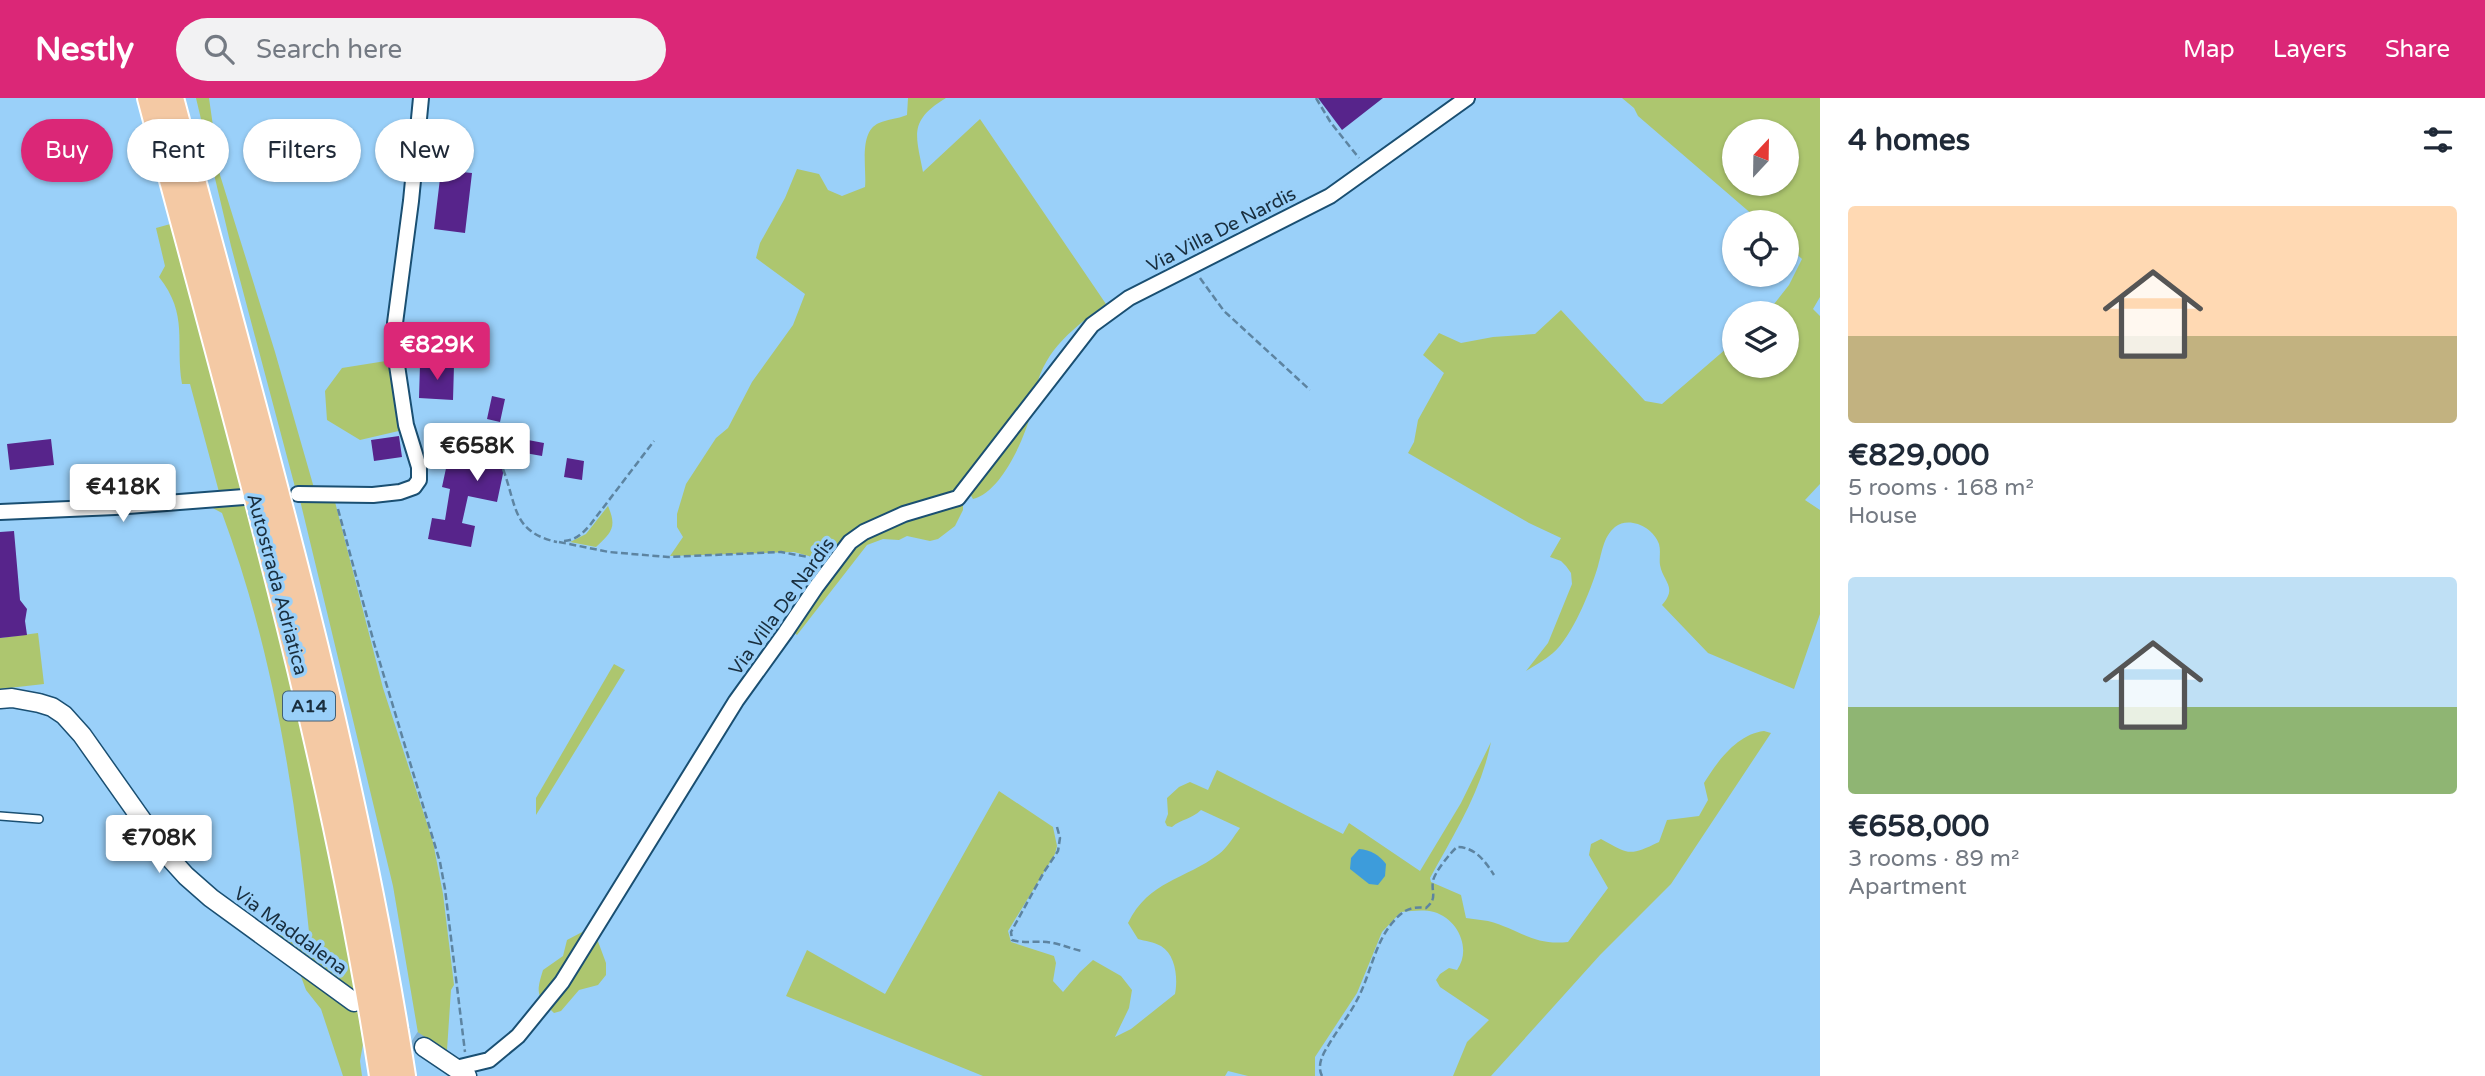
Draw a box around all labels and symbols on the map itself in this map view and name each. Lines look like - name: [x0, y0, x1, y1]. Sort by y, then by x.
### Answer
- north arrow: [1722, 119, 1799, 196]
- street label: Via Villa De Nardis: [1143, 183, 1300, 277]
- pin: €829K: [388, 322, 486, 382]
- pin: €658K: [428, 424, 526, 483]
- pin: €418K: [74, 464, 172, 524]
- street label: Autostrada Adriatica: [242, 491, 312, 678]
- street label: Via Villa De Nardis: [725, 534, 839, 680]
- road number: A14: [283, 692, 335, 720]
- pin: €708K: [110, 816, 208, 875]
- street label: Via Maddalena: [229, 882, 351, 979]

